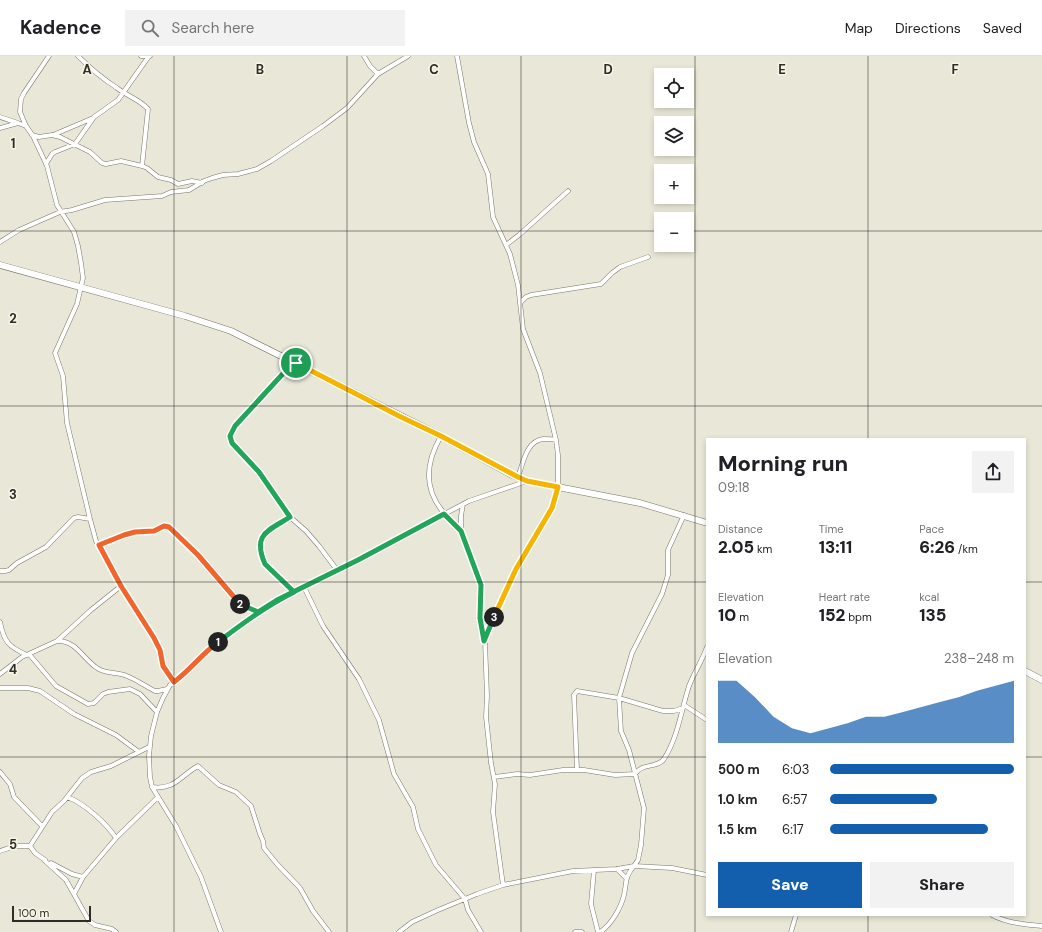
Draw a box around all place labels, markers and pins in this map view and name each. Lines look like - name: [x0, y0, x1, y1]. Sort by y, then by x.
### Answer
- pin: [279, 346, 313, 380]
- pin: 2: [230, 594, 250, 614]
- pin: 3: [484, 607, 504, 627]
- pin: 1: [208, 632, 228, 652]

